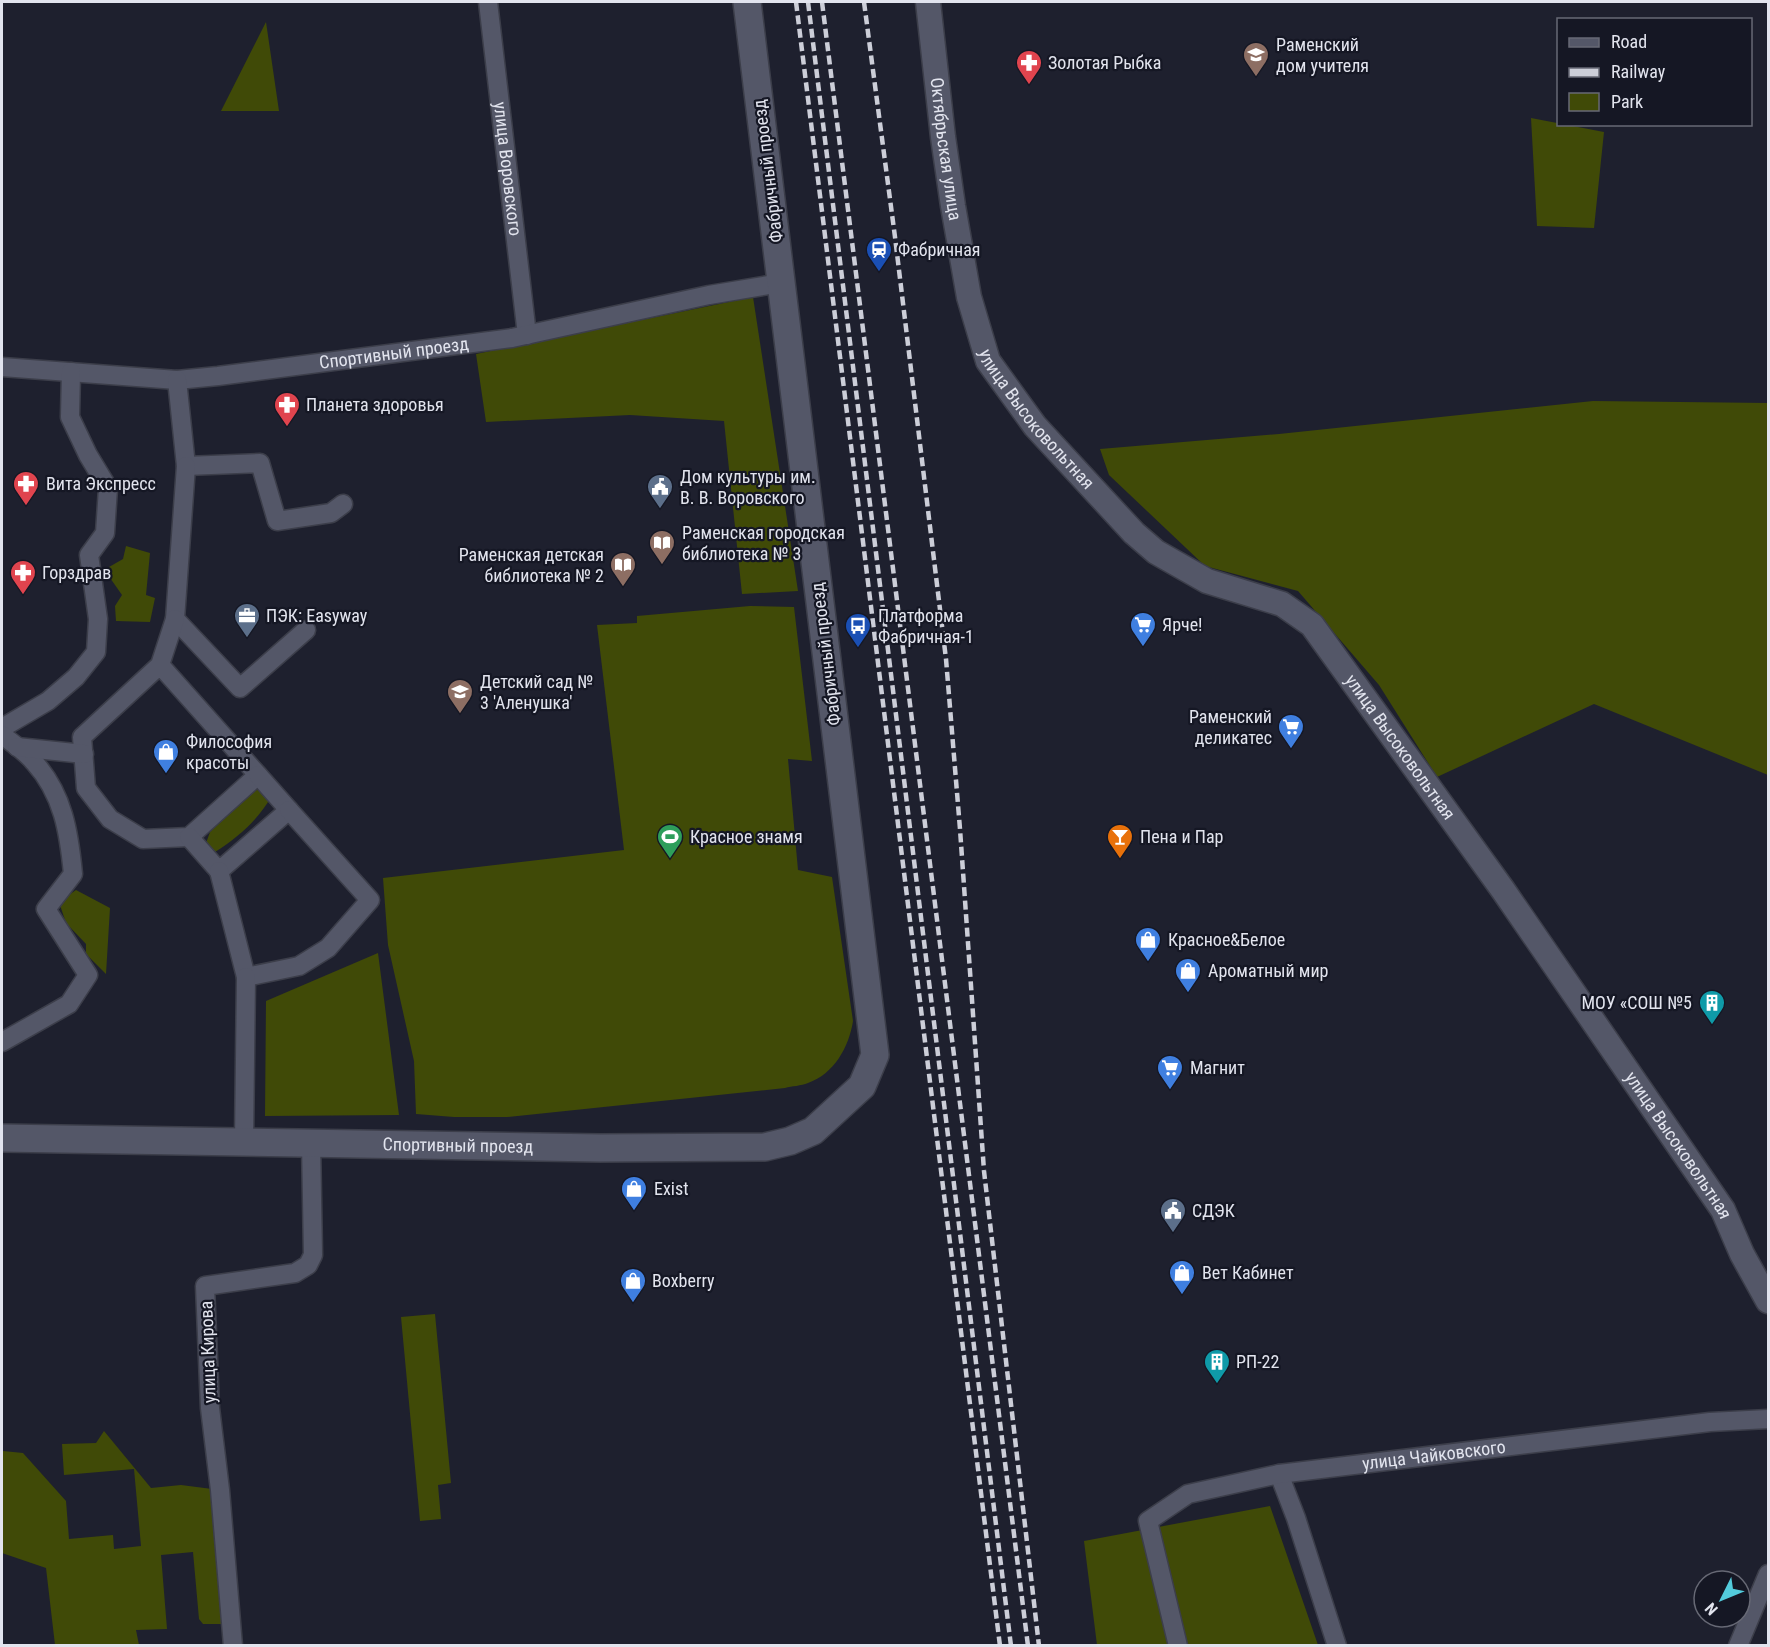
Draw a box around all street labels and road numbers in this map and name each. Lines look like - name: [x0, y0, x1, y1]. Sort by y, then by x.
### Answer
- street label: Октябрьская улица: [926, 76, 966, 222]
- street label: Фабричный проезд: [748, 98, 787, 244]
- street label: улица Воровского: [490, 101, 526, 237]
- street label: Спортивный проезд: [318, 333, 470, 373]
- street label: улица Высоковольтная: [975, 347, 1099, 493]
- street label: Фабричный проезд: [806, 581, 845, 727]
- street label: улица Высоковольтная: [1341, 670, 1460, 824]
- street label: улица Высоковольтная: [1621, 1067, 1736, 1222]
- street label: Спортивный проезд: [383, 1133, 534, 1157]
- street label: улица Кирова: [195, 1301, 220, 1404]
- street label: улица Чайковского: [1361, 1436, 1507, 1474]

